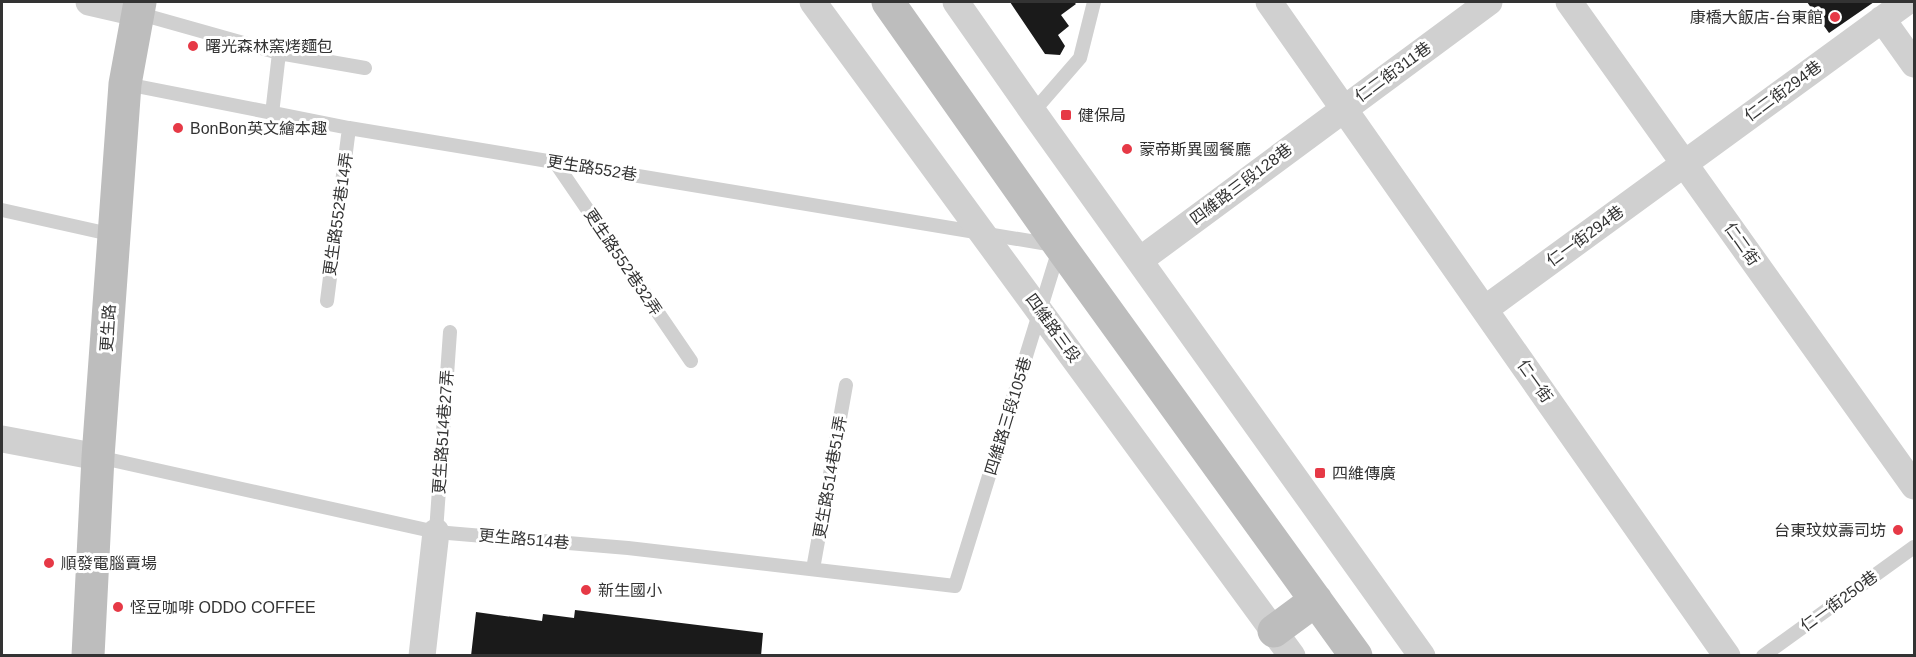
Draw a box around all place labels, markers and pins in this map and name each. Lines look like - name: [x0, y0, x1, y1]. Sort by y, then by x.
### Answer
- place label: 康橋大飯店-台東館: [1690, 8, 1823, 26]
- marker: 康橋大飯店-台東館: [1828, 10, 1842, 24]
- place label: 曙光森林窯烤麵包: [205, 38, 333, 55]
- marker: 曙光森林窯烤麵包: [186, 39, 200, 53]
- place label: 健保局: [1078, 107, 1126, 124]
- marker: 健保局: [1059, 108, 1073, 122]
- place label: BonBon英文繪本趣: [190, 120, 327, 137]
- marker: BonBon英文繪本趣: [171, 121, 185, 135]
- place label: 蒙帝斯異國餐廳: [1139, 141, 1251, 158]
- marker: 蒙帝斯異國餐廳: [1120, 142, 1134, 156]
- place label: 四維傳廣: [1332, 465, 1396, 482]
- marker: 四維傳廣: [1313, 466, 1327, 480]
- place label: 台東玟妏壽司坊: [1774, 521, 1886, 539]
- marker: 台東玟妏壽司坊: [1891, 523, 1905, 537]
- place label: 順發電腦賣場: [61, 555, 157, 572]
- marker: 順發電腦賣場: [42, 556, 56, 570]
- place label: 新生國小: [598, 582, 662, 599]
- marker: 新生國小: [579, 583, 593, 597]
- place label: 怪豆咖啡 ODDO COFFEE: [130, 599, 316, 616]
- marker: 怪豆咖啡 ODDO COFFEE: [111, 600, 125, 614]

